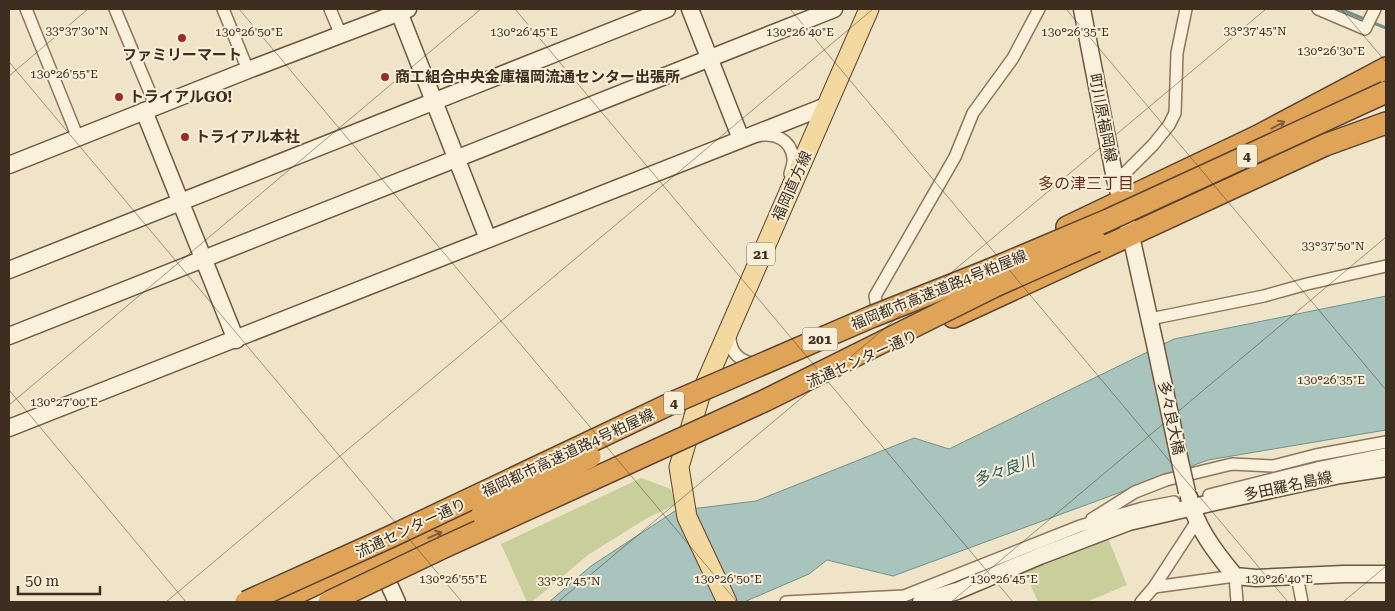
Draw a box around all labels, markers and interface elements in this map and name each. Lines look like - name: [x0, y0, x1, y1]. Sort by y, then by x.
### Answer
- text: 33°37'30"N: [45, 24, 109, 38]
- text: 33°37'45"N: [1223, 24, 1287, 38]
- text: 130°26'50"E: [215, 25, 283, 39]
- text: 130°26'45"E: [490, 25, 558, 39]
- text: 130°26'40"E: [766, 25, 834, 39]
- text: 130°26'35"E: [1041, 25, 1109, 39]
- marker: ファミリーマート: [176, 32, 188, 44]
- text: 130°26'30"E: [1297, 44, 1365, 58]
- place label: ファミリーマート: [122, 46, 242, 64]
- text: 130°26'55"E: [30, 67, 98, 81]
- place label: 商工組合中央金庫福岡流通センター出張所: [395, 68, 680, 86]
- marker: 商工組合中央金庫福岡流通センター出張所: [379, 71, 391, 83]
- street label: 町川原福岡線: [1086, 72, 1120, 164]
- place label: トライアルGO!: [129, 88, 232, 106]
- marker: トライアルGO!: [113, 91, 125, 103]
- one-way arrow: [1270, 120, 1285, 130]
- place label: トライアル本社: [195, 128, 300, 146]
- marker: トライアル本社: [179, 131, 191, 143]
- road number: 4: [1237, 144, 1257, 168]
- street label: 福岡直方線: [769, 148, 815, 224]
- district label: 多の津三丁目: [1038, 174, 1134, 193]
- text: 33°37'50"N: [1301, 239, 1365, 253]
- road number: 21: [747, 242, 775, 266]
- street label: 福岡都市高速道路4号粕屋線: [848, 246, 1030, 334]
- street label: 流通センター通り: [804, 326, 920, 392]
- road number: 201: [802, 328, 838, 350]
- text: 130°26'35"E: [1297, 373, 1365, 387]
- street label: 多々良大橋: [1154, 379, 1188, 457]
- road number: 4: [664, 392, 684, 414]
- text: 130°27'00"E: [30, 395, 98, 409]
- street label: 福岡都市高速道路4号粕屋線: [479, 405, 657, 501]
- water label: 多々良川: [971, 450, 1039, 490]
- street label: 多田羅名島線: [1242, 468, 1334, 504]
- street label: 流通センター通り: [353, 494, 469, 562]
- one-way arrow: [427, 529, 442, 539]
- scale bar: [18, 564, 100, 596]
- text: 50 m: [25, 572, 60, 590]
- text: 130°26'55"E: [419, 572, 487, 586]
- text: 130°26'50"E: [694, 572, 762, 586]
- text: 130°26'45"E: [970, 572, 1038, 586]
- text: 130°26'40"E: [1245, 572, 1313, 586]
- text: 33°37'45"N: [537, 574, 601, 588]

